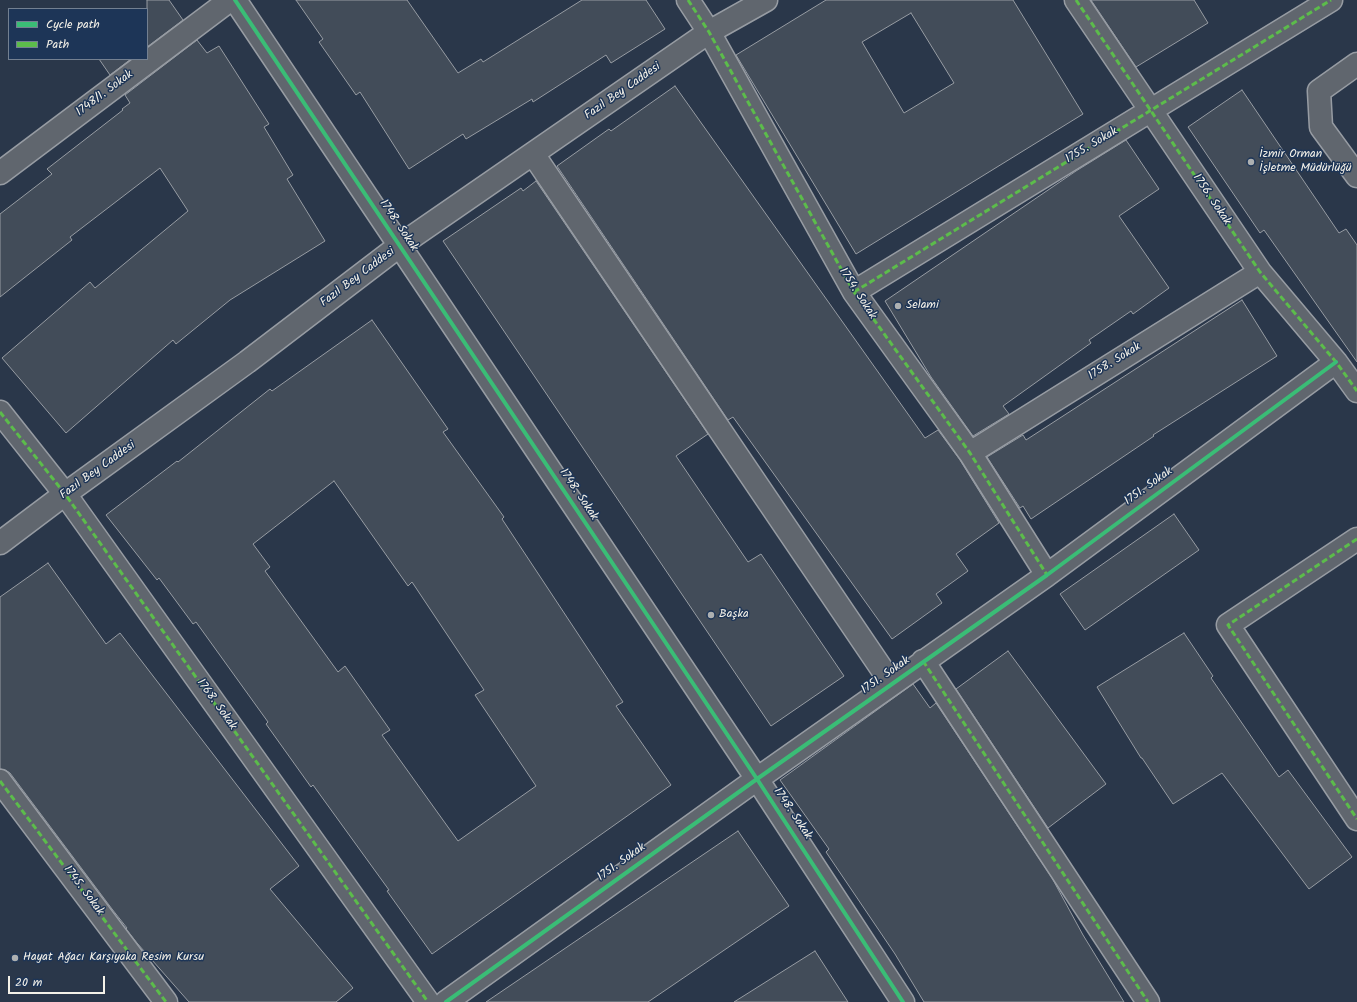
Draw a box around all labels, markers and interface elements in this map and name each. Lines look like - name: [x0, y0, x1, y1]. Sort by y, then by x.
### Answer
- legend: [8, 8, 148, 60]
- text: Cycle path: [46, 15, 100, 34]
- text: Path: [46, 35, 69, 54]
- street label: Fazıl Bey Caddesi: [582, 60, 664, 124]
- street label: 1748/1. Sokak: [74, 68, 136, 120]
- street label: 1755. Sokak: [1063, 125, 1121, 167]
- place label: İzmir Orman İşletme Müdürlüğü: [1259, 148, 1352, 176]
- marker: İzmir Orman İşletme Müdürlüğü: [1246, 157, 1256, 167]
- street label: 1756. Sokak: [1189, 172, 1233, 228]
- street label: 1748. Sokak: [375, 197, 421, 255]
- street label: Fazıl Bey Caddesi: [318, 245, 398, 311]
- street label: 1754. Sokak: [835, 265, 879, 323]
- place label: Selami: [906, 299, 939, 313]
- marker: Selami: [893, 301, 903, 311]
- street label: 1758. Sokak: [1086, 340, 1144, 384]
- street label: Fazıl Bey Caddesi: [57, 439, 139, 503]
- street label: 1751. Sokak: [1122, 465, 1176, 509]
- street label: 1748. Sokak: [555, 466, 601, 524]
- place label: Başka: [719, 608, 749, 622]
- marker: Başka: [706, 610, 716, 620]
- street label: 1751. Sokak: [859, 654, 913, 698]
- street label: 1768. Sokak: [193, 677, 239, 733]
- street label: 1748. Sokak: [769, 785, 815, 843]
- street label: 1751. Sokak: [595, 841, 649, 885]
- street label: 1745. Sokak: [60, 863, 106, 919]
- place label: Hayat Ağacı Karşıyaka Resim Kursu: [23, 951, 204, 965]
- marker: Hayat Ağacı Karşıyaka Resim Kursu: [10, 953, 20, 963]
- scale bar: [10, 968, 107, 994]
- text: 20 m: [15, 973, 42, 992]

